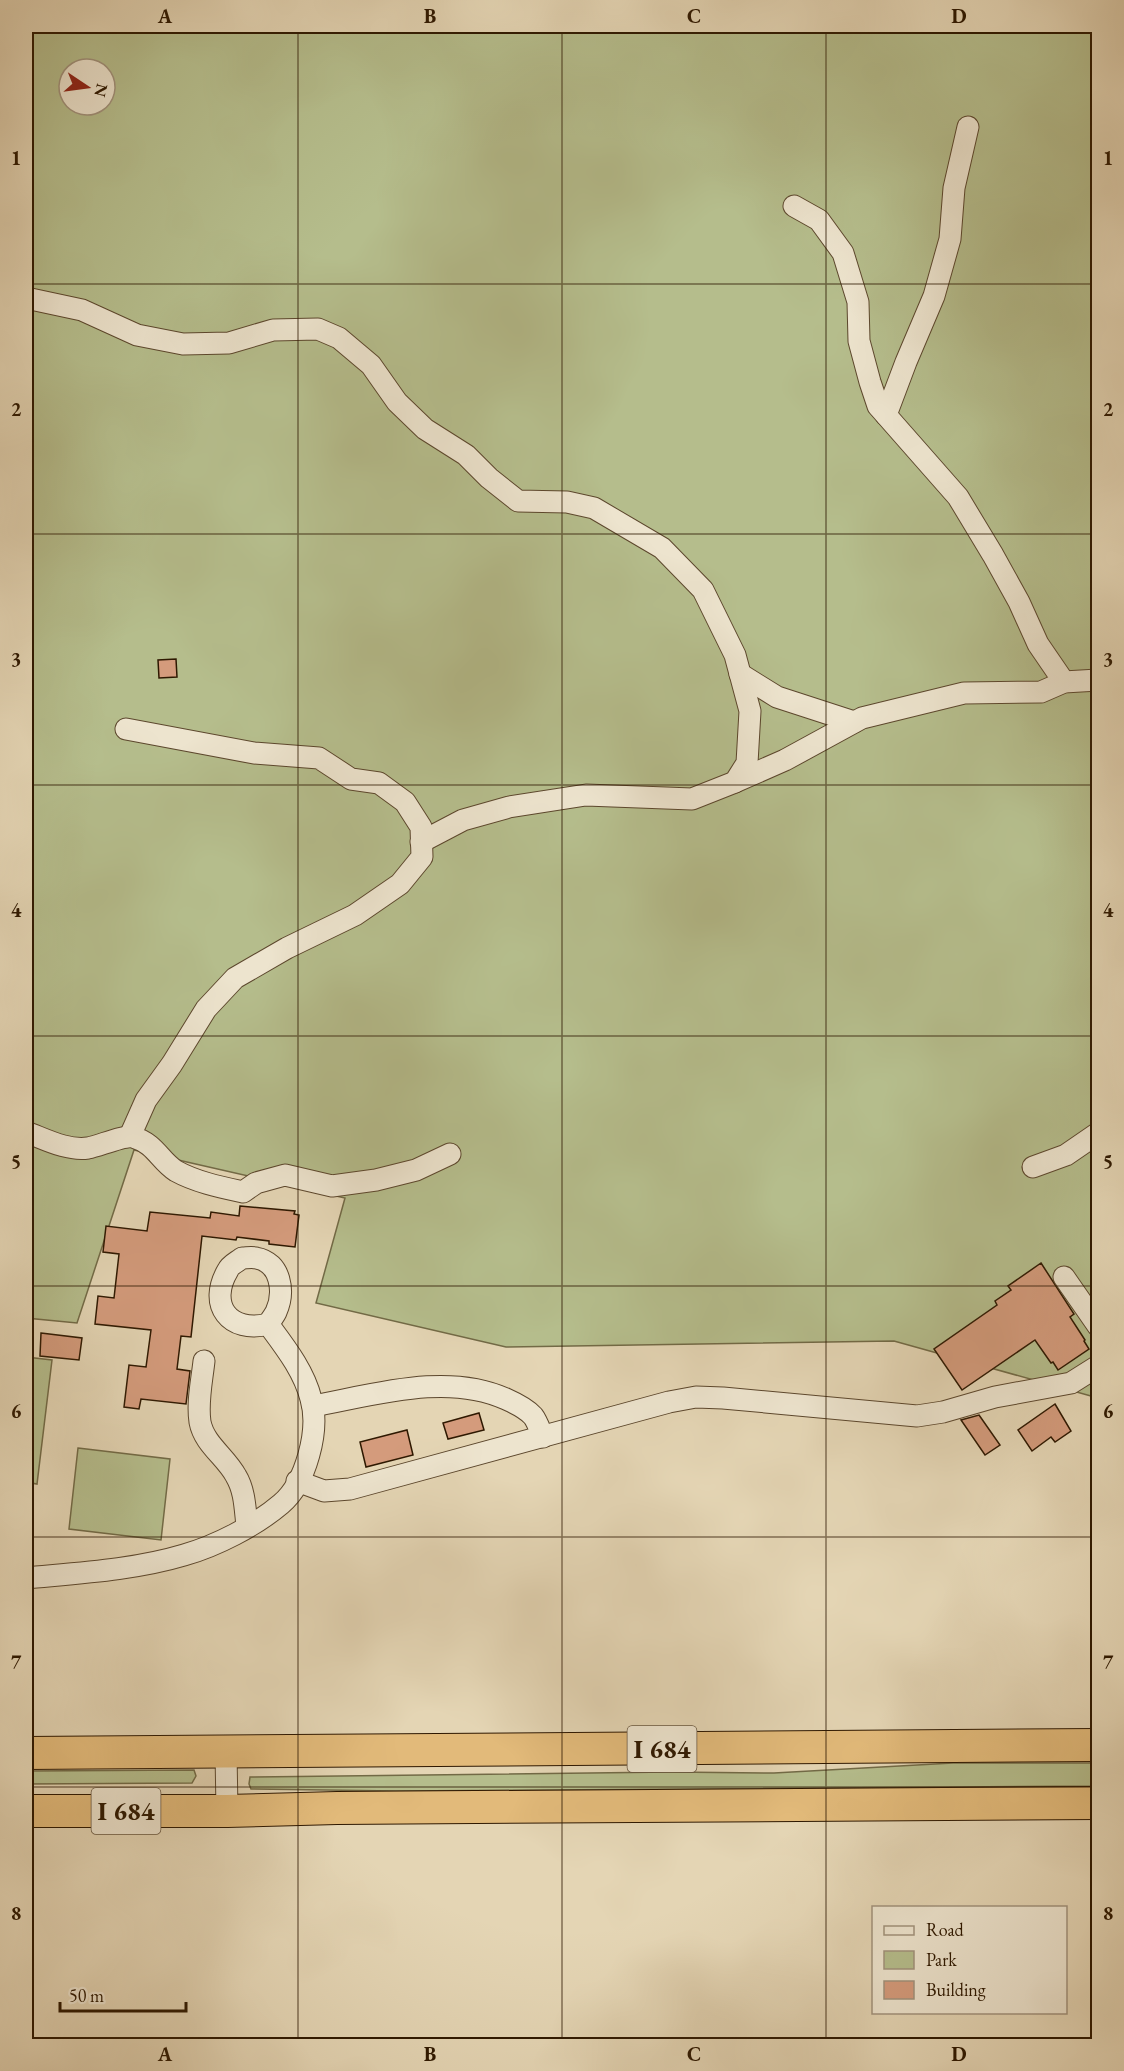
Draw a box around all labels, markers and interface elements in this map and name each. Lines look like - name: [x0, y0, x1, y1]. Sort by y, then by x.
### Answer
- text: A: [157, 3, 173, 29]
- text: B: [424, 3, 436, 29]
- text: C: [687, 3, 701, 29]
- text: D: [951, 3, 967, 29]
- north arrow: [57, 57, 117, 117]
- text: N: [89, 82, 113, 99]
- text: 1: [11, 145, 21, 171]
- text: 1: [1103, 145, 1113, 171]
- text: 2: [11, 396, 22, 422]
- text: 2: [1103, 396, 1114, 422]
- text: 3: [11, 646, 21, 672]
- text: 3: [1103, 646, 1113, 672]
- text: 4: [11, 897, 22, 923]
- text: 4: [1103, 897, 1114, 923]
- text: 5: [11, 1148, 21, 1174]
- text: 5: [1103, 1148, 1113, 1174]
- text: 6: [11, 1398, 22, 1424]
- text: 6: [1103, 1398, 1114, 1424]
- text: 7: [11, 1649, 22, 1675]
- text: 7: [1103, 1649, 1114, 1675]
- road number: I 684: [628, 1726, 696, 1772]
- road number: I 684: [92, 1788, 160, 1834]
- text: 8: [11, 1900, 21, 1926]
- text: 8: [1103, 1900, 1113, 1926]
- legend: [872, 1906, 1067, 2014]
- text: Road: [926, 1918, 965, 1941]
- text: Park: [926, 1948, 957, 1971]
- scale bar: [60, 1975, 186, 2013]
- text: Building: [926, 1978, 986, 2001]
- text: 50 m: [69, 1984, 104, 2007]
- text: A: [157, 2041, 173, 2067]
- text: B: [424, 2041, 436, 2067]
- text: C: [687, 2041, 701, 2067]
- text: D: [951, 2041, 967, 2067]

